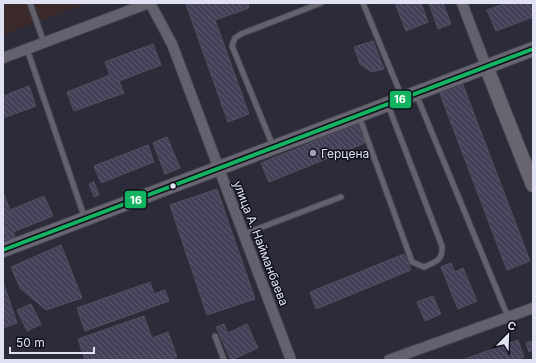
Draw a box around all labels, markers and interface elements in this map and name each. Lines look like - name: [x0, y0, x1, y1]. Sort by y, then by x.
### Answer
- line badge: 16: [389, 90, 412, 109]
- text: 16: [394, 92, 406, 106]
- place label: Герцена: [321, 146, 369, 161]
- marker: Герцена: [308, 148, 318, 158]
- street label: улица А. Найманбаева: [230, 178, 292, 308]
- unlabelled marker: [168, 181, 178, 191]
- line badge: 16: [124, 190, 147, 209]
- text: 16: [130, 193, 142, 207]
- north arrow: [488, 315, 528, 355]
- text: С: [505, 318, 518, 334]
- scale bar: [10, 329, 94, 355]
- text: 50 m: [16, 335, 45, 350]

